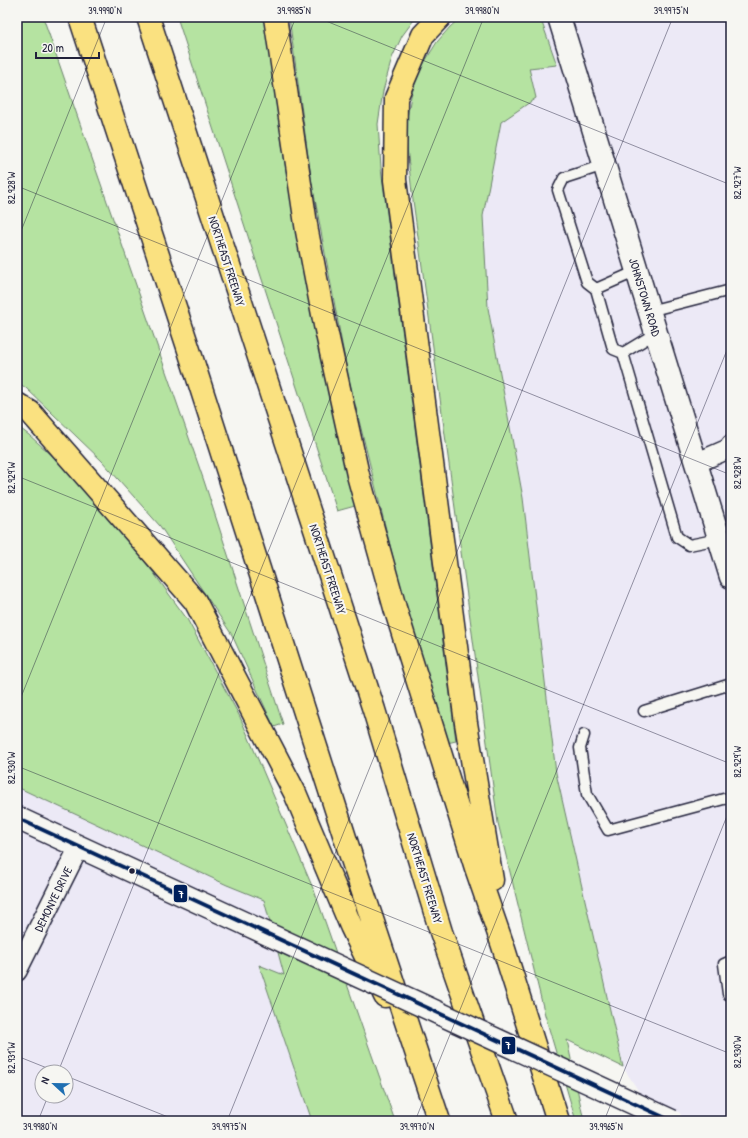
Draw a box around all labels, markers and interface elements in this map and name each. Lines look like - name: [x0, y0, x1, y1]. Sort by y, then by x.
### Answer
- text: 39.9990°N: [88, 4, 122, 17]
- text: 39.9985°N: [277, 4, 311, 17]
- text: 39.9980°N: [465, 4, 499, 17]
- text: 39.9975°N: [654, 4, 688, 17]
- scale bar: [36, 34, 99, 60]
- text: 20 m: [42, 39, 64, 56]
- text: 82.927°W: [731, 166, 744, 199]
- text: 82.928°W: [5, 171, 18, 204]
- street label: NORTHEAST FREEWAY: [204, 214, 250, 309]
- street label: JOHNSTOWN ROAD: [625, 256, 665, 339]
- text: 82.928°W: [731, 456, 744, 489]
- text: 82.929°W: [5, 461, 18, 494]
- street label: NORTHEAST FREEWAY: [305, 522, 351, 617]
- text: 82.929°W: [731, 745, 744, 778]
- text: 82.930°W: [5, 751, 18, 784]
- street label: NORTHEAST FREEWAY: [403, 831, 447, 926]
- street label: DEMONYE DRIVE: [30, 863, 76, 934]
- unlabelled marker: [127, 866, 137, 876]
- line badge: 7: [173, 884, 188, 903]
- text: 7: [177, 887, 184, 901]
- text: 82.930°W: [731, 1035, 744, 1068]
- line badge: 7: [501, 1036, 516, 1055]
- text: 7: [504, 1038, 511, 1052]
- text: 82.931°W: [5, 1041, 18, 1074]
- north arrow: [34, 1064, 74, 1104]
- text: N: [37, 1075, 52, 1086]
- text: 39.9980°N: [23, 1120, 57, 1133]
- text: 39.9975°N: [212, 1120, 246, 1133]
- text: 39.9970°N: [400, 1120, 434, 1133]
- text: 39.9965°N: [589, 1120, 623, 1133]

